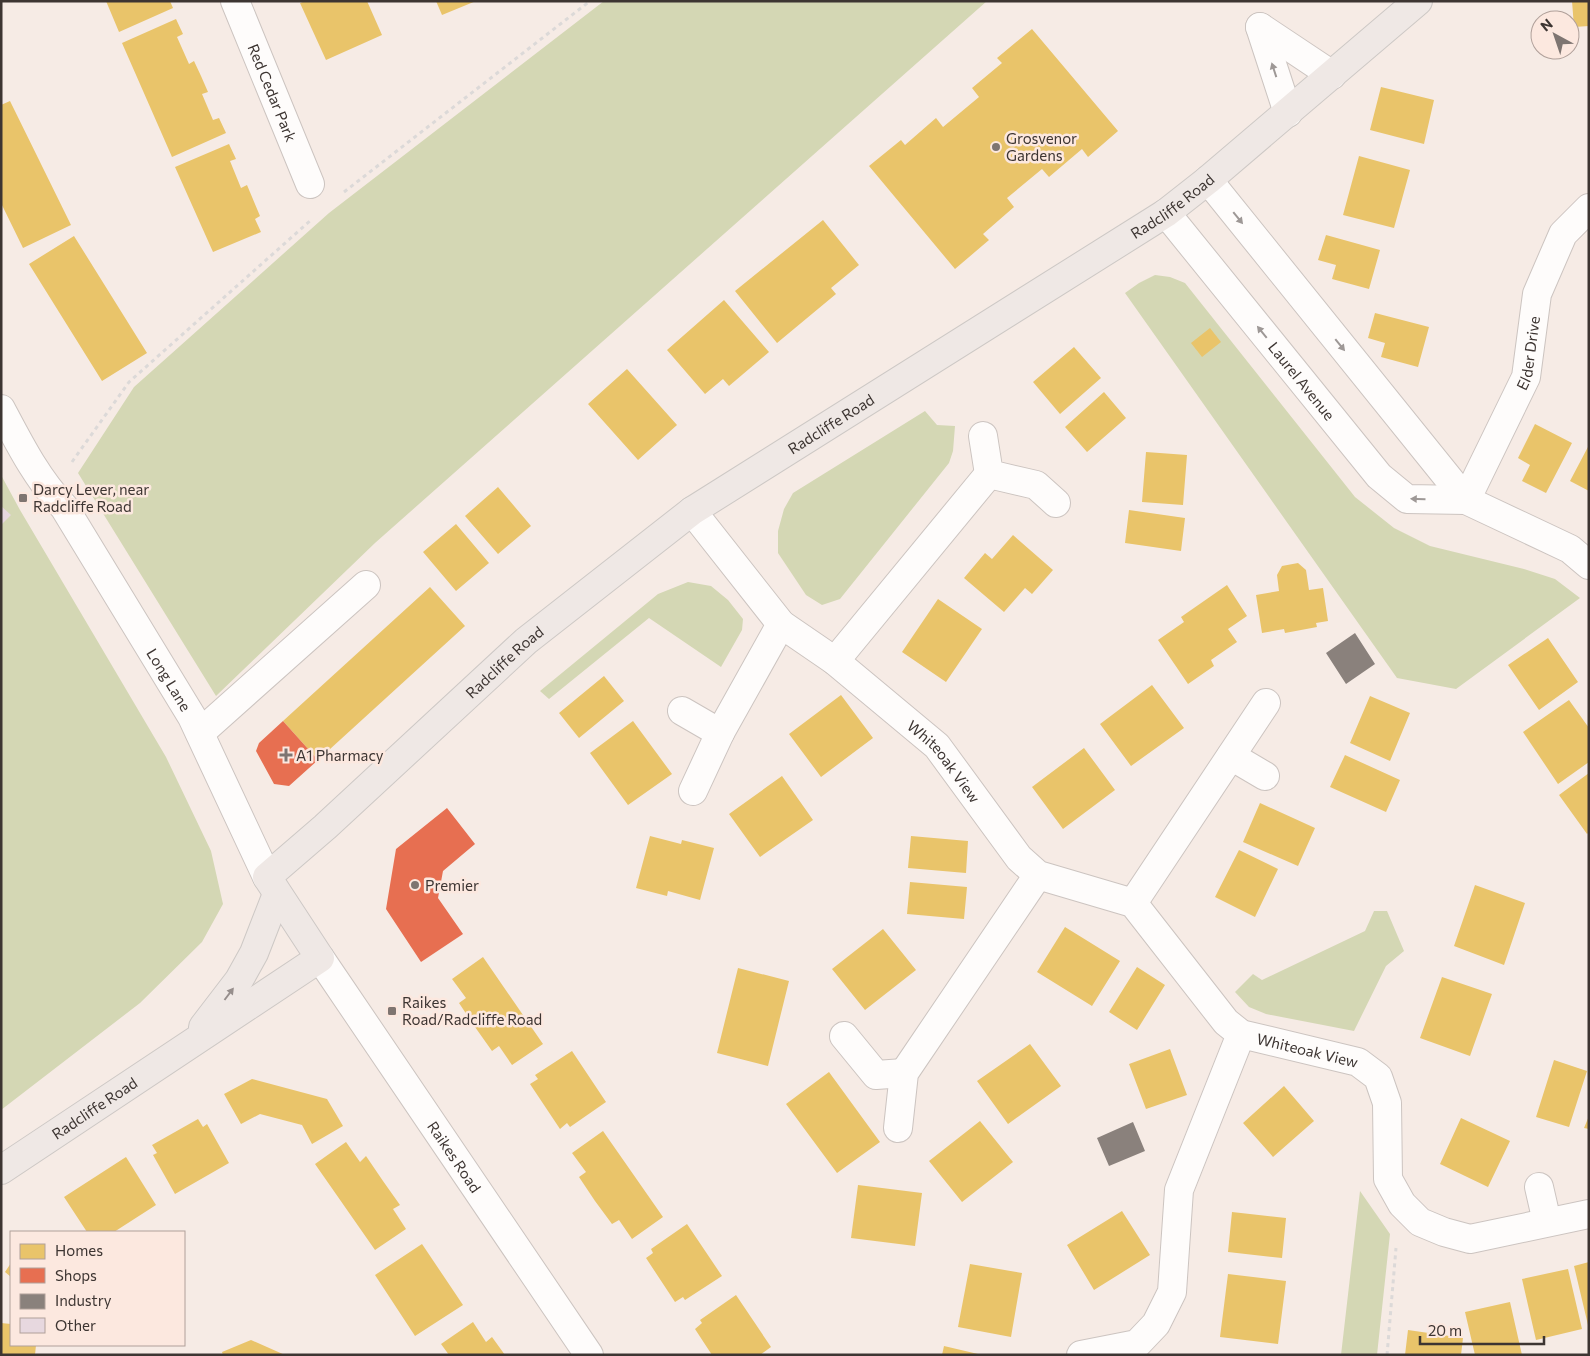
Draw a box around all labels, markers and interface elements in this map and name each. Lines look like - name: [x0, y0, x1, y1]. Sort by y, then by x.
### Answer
- north arrow: [1530, 10, 1580, 60]
- text: N: [1537, 15, 1556, 35]
- street label: Red Cedar Park: [244, 41, 301, 144]
- one-way arrow: [1269, 62, 1277, 77]
- place label: Grosvenor Gardens: [1006, 129, 1077, 164]
- marker: Grosvenor Gardens: [990, 141, 1002, 153]
- street label: Radcliffe Road: [1127, 170, 1218, 242]
- one-way arrow: [1233, 211, 1244, 224]
- street label: Elder Drive: [1512, 315, 1543, 393]
- one-way arrow: [1256, 326, 1267, 339]
- street label: Laurel Avenue: [1265, 338, 1339, 424]
- one-way arrow: [1335, 338, 1346, 351]
- street label: Radcliffe Road: [784, 390, 877, 458]
- place label: Darcy Lever, near Radcliffe Road: [33, 480, 149, 515]
- marker: Darcy Lever, near Radcliffe Road: [17, 492, 29, 504]
- one-way arrow: [1409, 495, 1425, 503]
- street label: Radcliffe Road: [461, 622, 547, 702]
- street label: Long Lane: [143, 645, 195, 714]
- street label: Whiteoak View: [904, 716, 984, 806]
- place label: A1 Pharmacy: [296, 746, 384, 764]
- marker: A1 Pharmacy: [280, 749, 292, 761]
- place label: Premier: [425, 876, 479, 894]
- marker: Premier: [409, 879, 421, 891]
- one-way arrow: [223, 988, 234, 1001]
- place label: Raikes Road/Radcliffe Road: [402, 993, 542, 1028]
- marker: Raikes Road/Radcliffe Road: [386, 1005, 398, 1017]
- street label: Whiteoak View: [1255, 1029, 1360, 1071]
- street label: Radcliffe Road: [48, 1073, 140, 1143]
- street label: Raikes Road: [424, 1118, 485, 1196]
- legend: [10, 1231, 185, 1346]
- text: Homes: [55, 1241, 103, 1259]
- text: Shops: [55, 1266, 97, 1284]
- text: Industry: [55, 1291, 112, 1309]
- scale bar: [1420, 1314, 1544, 1346]
- text: Other: [55, 1316, 96, 1334]
- text: 20 m: [1428, 1321, 1462, 1339]

